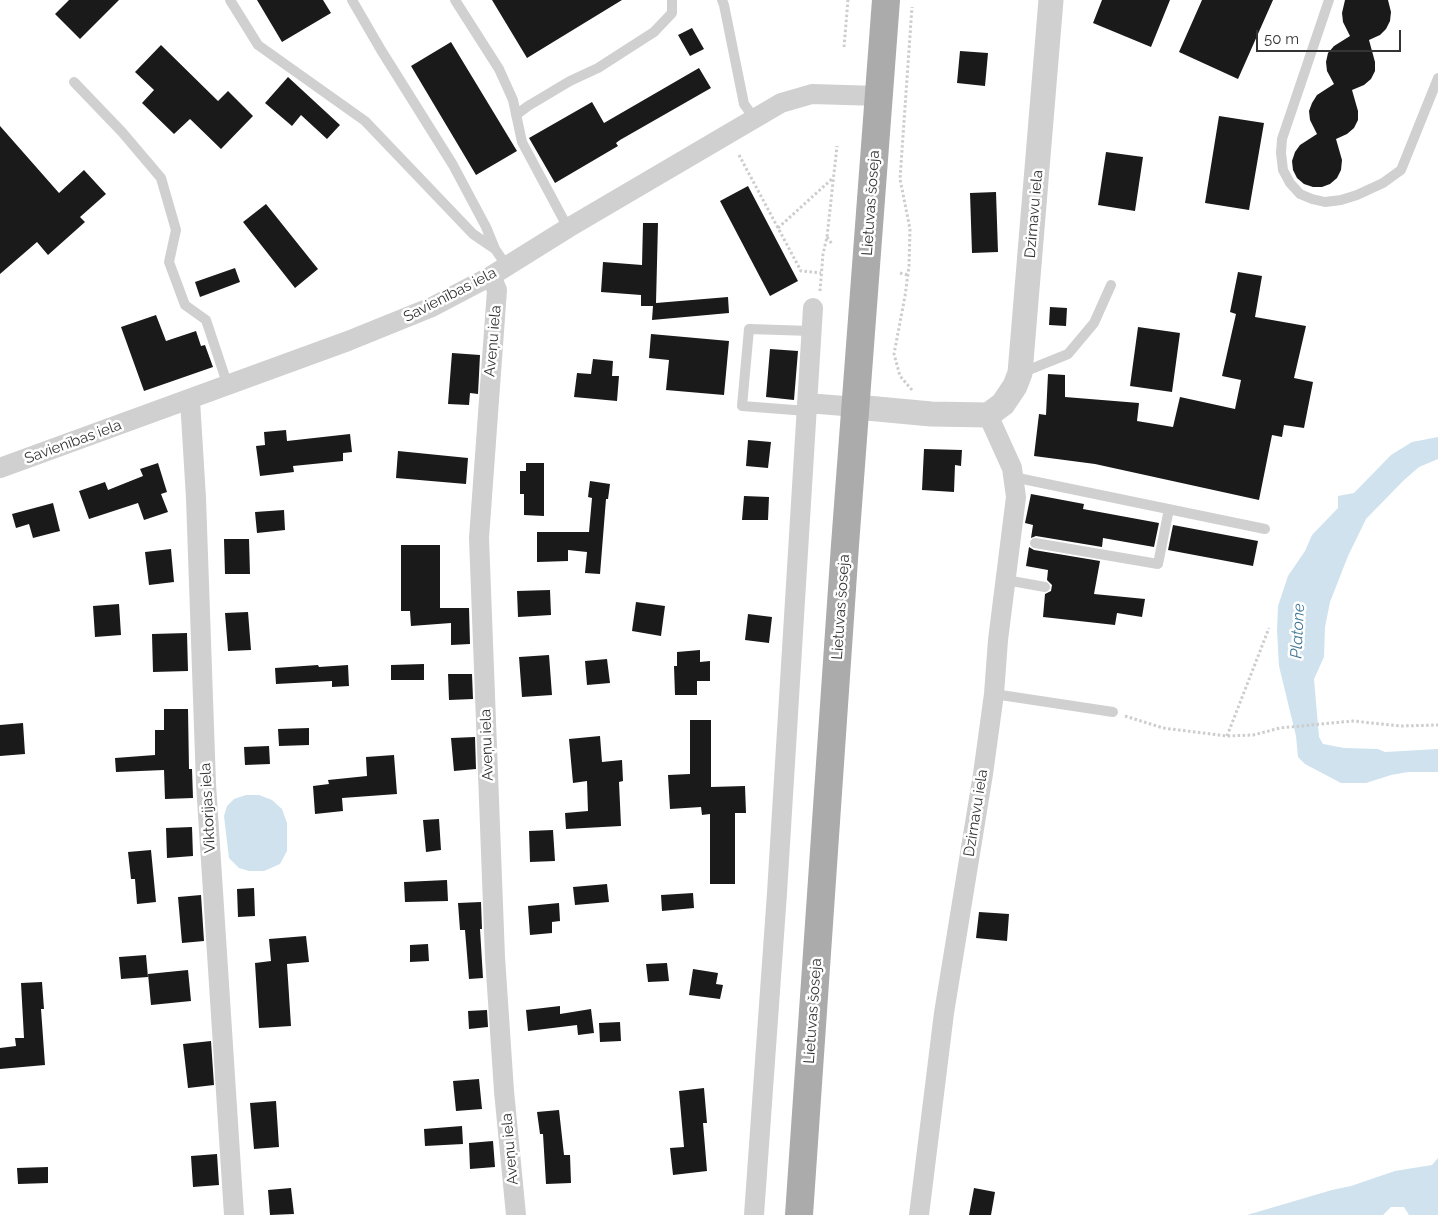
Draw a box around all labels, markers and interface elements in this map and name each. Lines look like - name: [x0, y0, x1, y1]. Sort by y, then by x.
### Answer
- scale bar: [1258, 20, 1403, 52]
- text: 50 m: [1264, 30, 1299, 48]
- street label: Lietuvas šoseja: [858, 150, 884, 256]
- street label: Dzirnavu iela: [1021, 169, 1047, 259]
- street label: Savienības iela: [400, 264, 500, 326]
- street label: Aveņu iela: [481, 304, 505, 378]
- street label: Savienības iela: [22, 416, 124, 468]
- street label: Lietuvas šoseja: [828, 554, 854, 660]
- water label: Platone: [1287, 603, 1309, 659]
- street label: Aveņu iela: [477, 709, 497, 781]
- street label: Viktorijas iela: [197, 762, 219, 854]
- street label: Dzirnavu iela: [960, 768, 992, 858]
- street label: Lietuvas šoseja: [800, 958, 826, 1064]
- street label: Aveņu iela: [498, 1112, 522, 1186]

